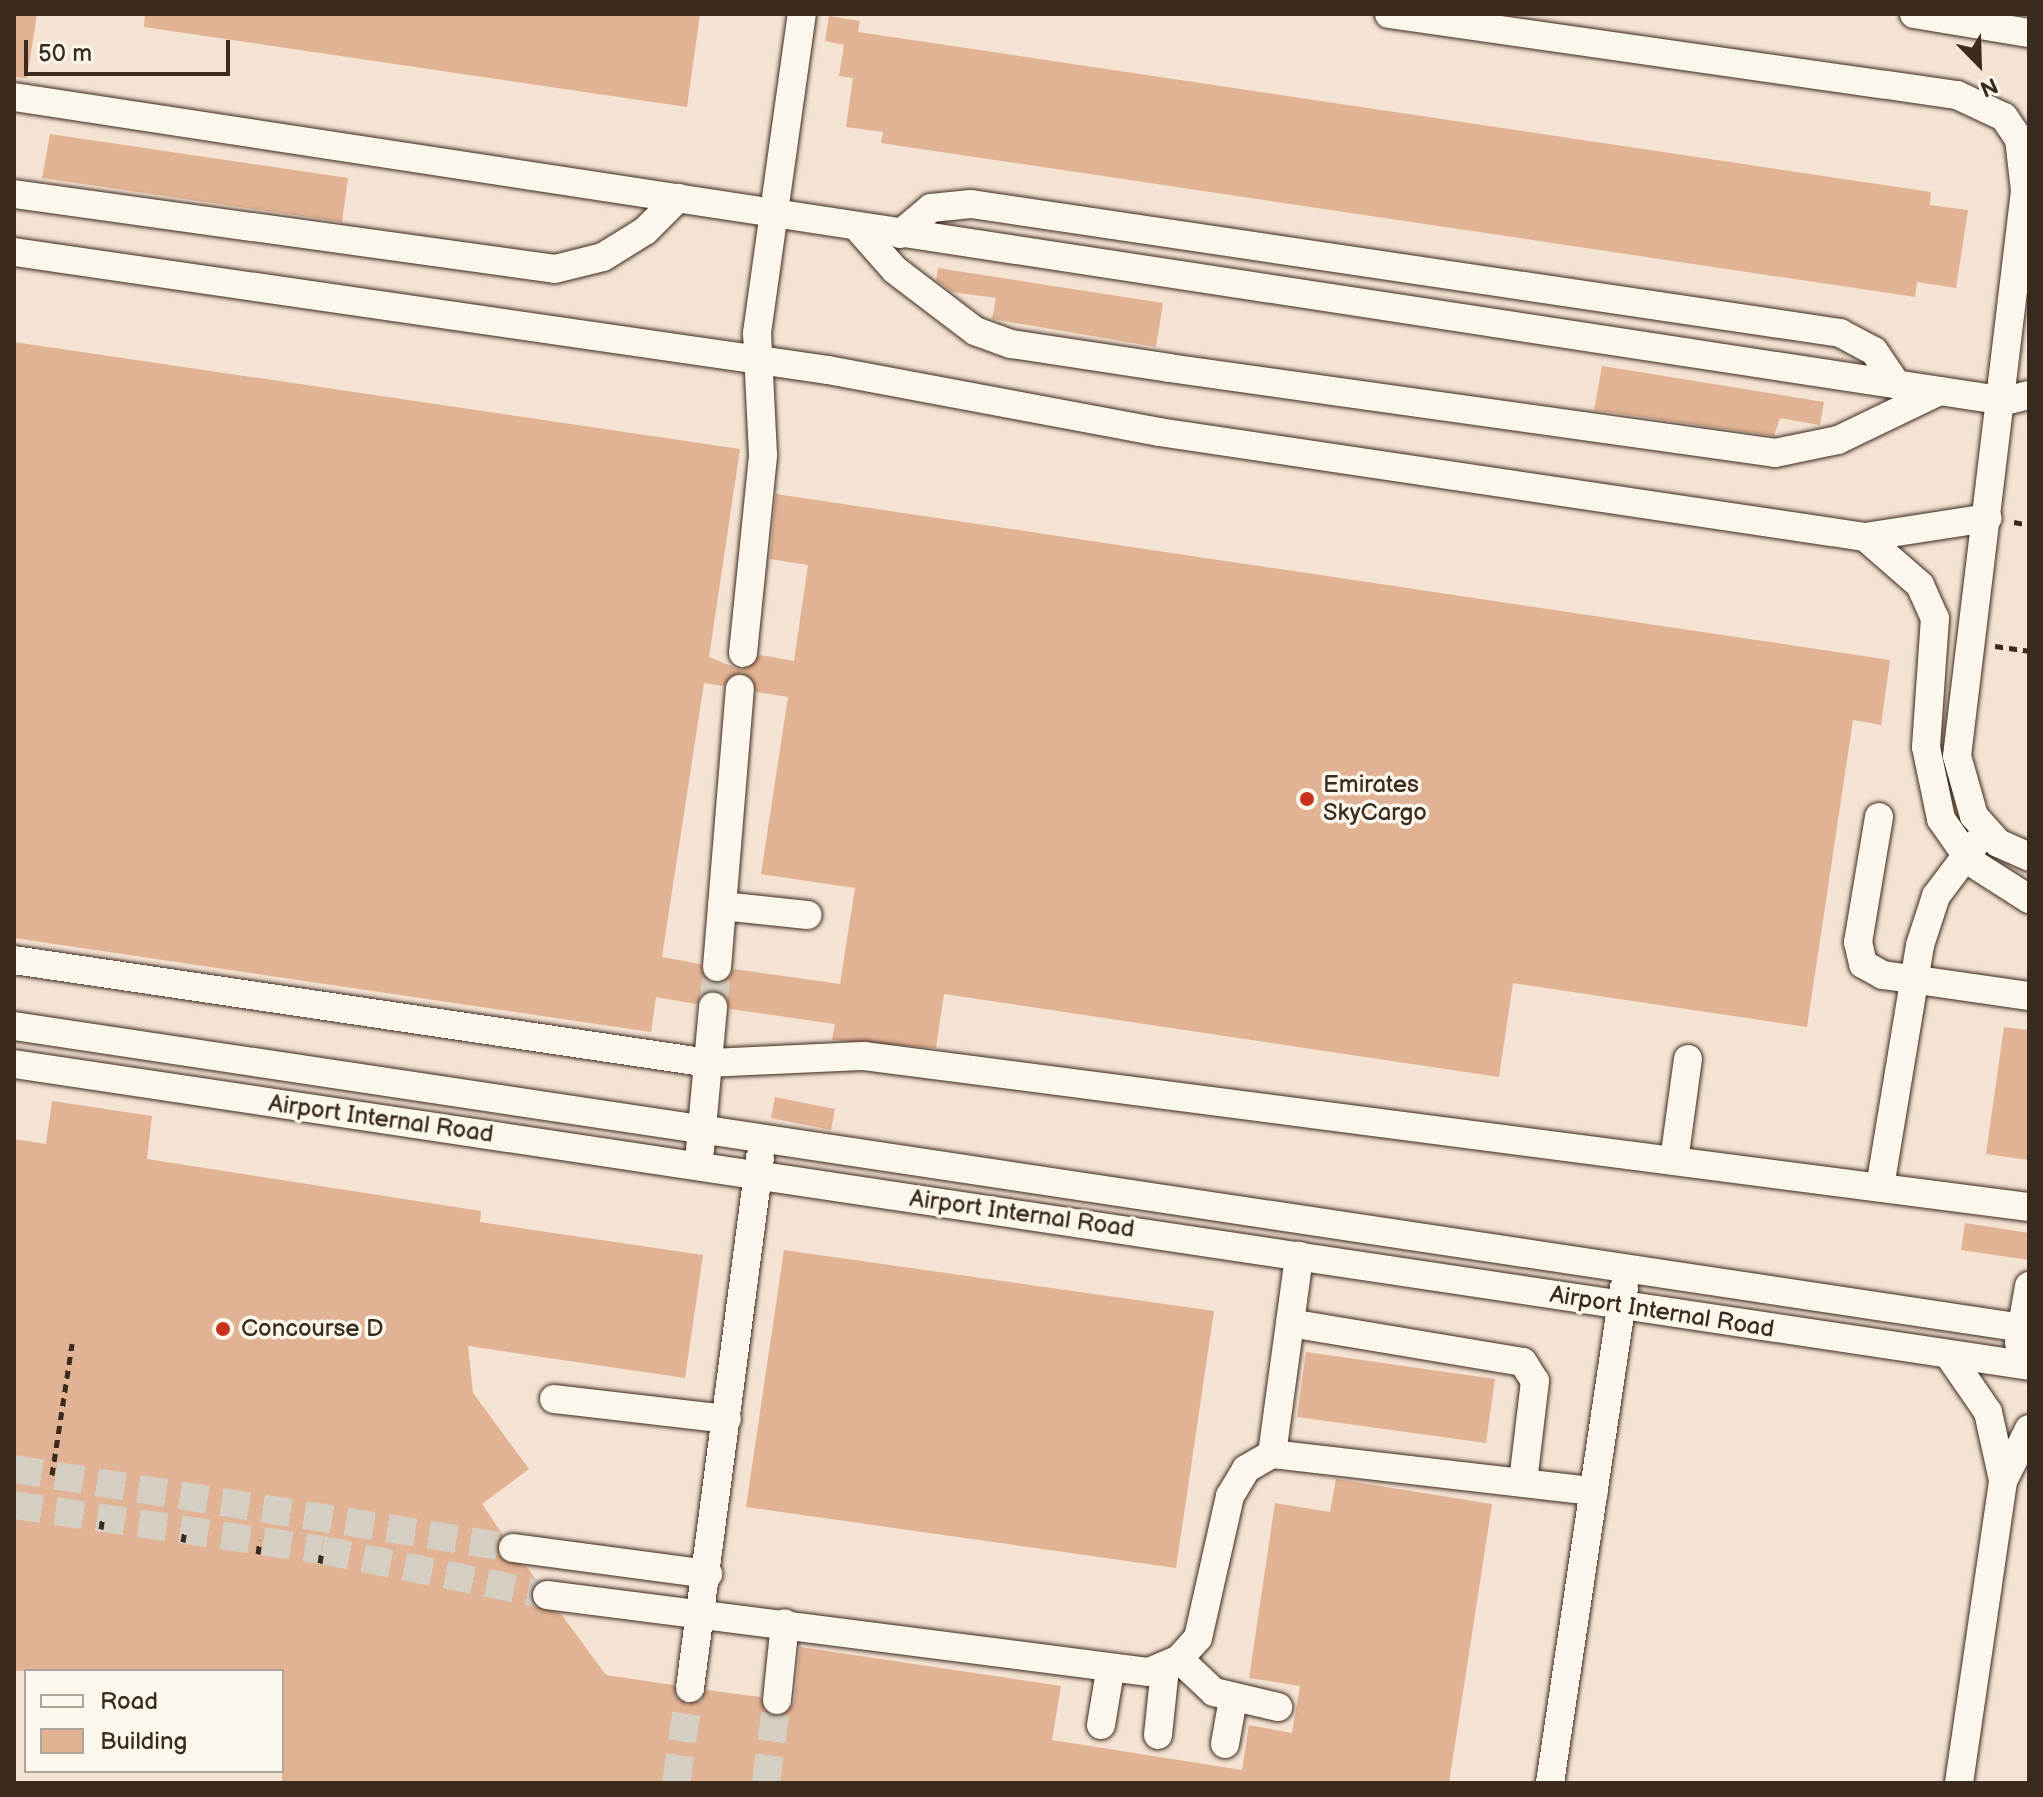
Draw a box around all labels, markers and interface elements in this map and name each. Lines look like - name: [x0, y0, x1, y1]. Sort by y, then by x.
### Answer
- scale bar: [28, 24, 234, 74]
- north arrow: [1939, 24, 2019, 104]
- text: 50 m: [38, 39, 92, 68]
- text: N: [1976, 71, 2001, 102]
- place label: Emirates SkyCargo: [1323, 771, 1427, 827]
- marker: Emirates SkyCargo: [1298, 790, 1316, 808]
- street label: Airport Internal Road: [267, 1089, 495, 1149]
- street label: Airport Internal Road: [908, 1184, 1136, 1244]
- street label: Airport Internal Road: [1548, 1280, 1776, 1344]
- place label: Concourse D: [241, 1315, 384, 1343]
- marker: Concourse D: [212, 1318, 234, 1340]
- legend: [24, 1669, 284, 1773]
- text: Road: [100, 1687, 158, 1716]
- text: Building: [100, 1727, 187, 1756]

